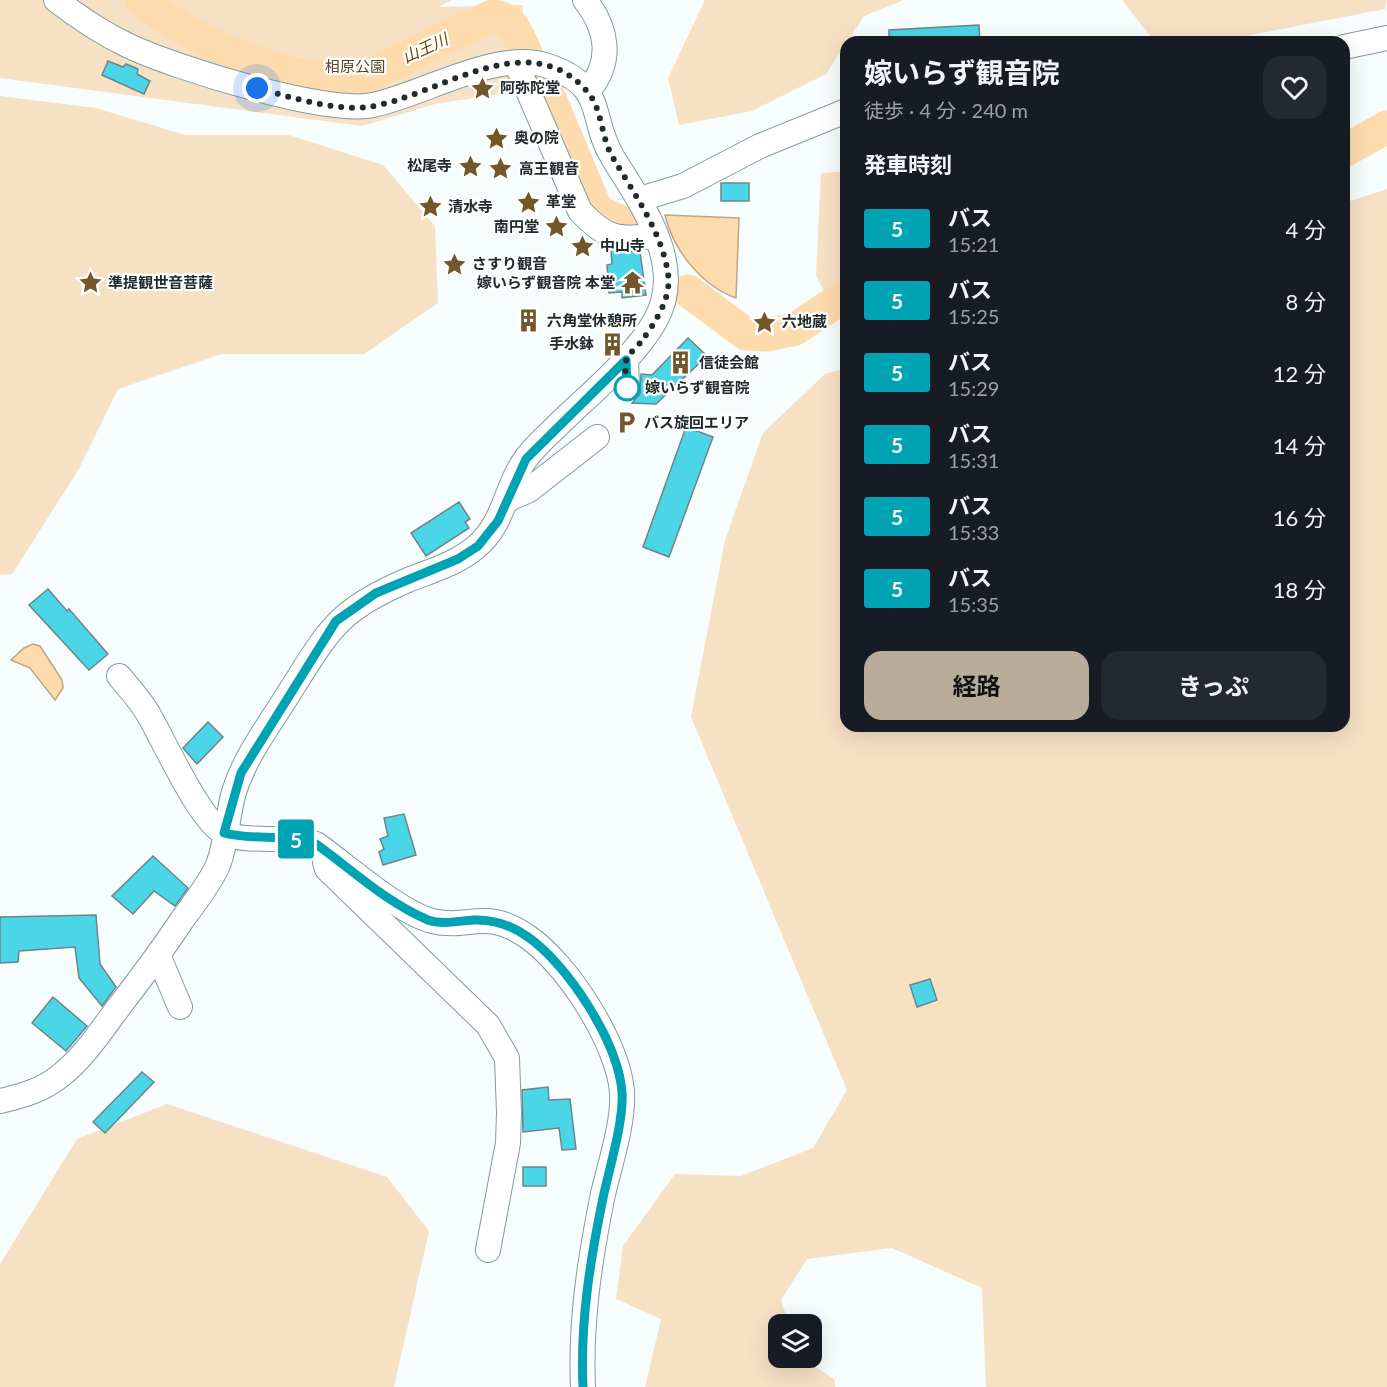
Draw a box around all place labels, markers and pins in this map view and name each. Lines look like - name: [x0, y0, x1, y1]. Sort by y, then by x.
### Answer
- place icon: 阿弥陀堂: [469, 75, 495, 101]
- place label: 阿弥陀堂: [500, 78, 560, 96]
- place icon: 奥の院: [483, 125, 509, 151]
- place label: 奥の院: [514, 128, 559, 146]
- place icon: 松尾寺: [457, 153, 483, 179]
- place label: 松尾寺: [407, 156, 452, 174]
- place icon: 高王観音: [488, 156, 514, 182]
- place label: 高王観音: [519, 159, 579, 177]
- place icon: 革堂: [515, 189, 541, 215]
- place label: 革堂: [546, 192, 576, 210]
- place icon: 清水寺: [417, 194, 443, 220]
- place label: 清水寺: [448, 197, 493, 215]
- place icon: 南円堂: [544, 214, 570, 240]
- place label: 南円堂: [494, 217, 539, 235]
- place icon: 中山寺: [569, 233, 595, 259]
- place label: 中山寺: [600, 236, 645, 254]
- place icon: さすり観音: [441, 251, 467, 277]
- place label: さすり観音: [472, 254, 547, 272]
- place icon: 準提観世音菩薩: [77, 270, 103, 296]
- temple icon: 嫁いらず観音院 本堂: [620, 270, 646, 296]
- place label: 準提観世音菩薩: [108, 273, 213, 291]
- place label: 嫁いらず観音院 本堂: [477, 273, 615, 291]
- building icon: 六角堂休憩所: [516, 308, 542, 334]
- place icon: 六地蔵: [751, 309, 777, 335]
- place label: 六角堂休憩所: [547, 311, 637, 329]
- place label: 六地蔵: [782, 312, 827, 330]
- building icon: 手水鉢: [599, 331, 625, 357]
- place label: 手水鉢: [549, 334, 594, 352]
- building icon: 信徒会館: [668, 350, 694, 376]
- place label: 信徒会館: [699, 353, 759, 371]
- marker: 嫁いらず観音院: [614, 375, 640, 401]
- place label: 嫁いらず観音院: [645, 378, 750, 396]
- parking icon: バス旋回エリア: [613, 410, 639, 436]
- place label: バス旋回エリア: [644, 413, 749, 431]

